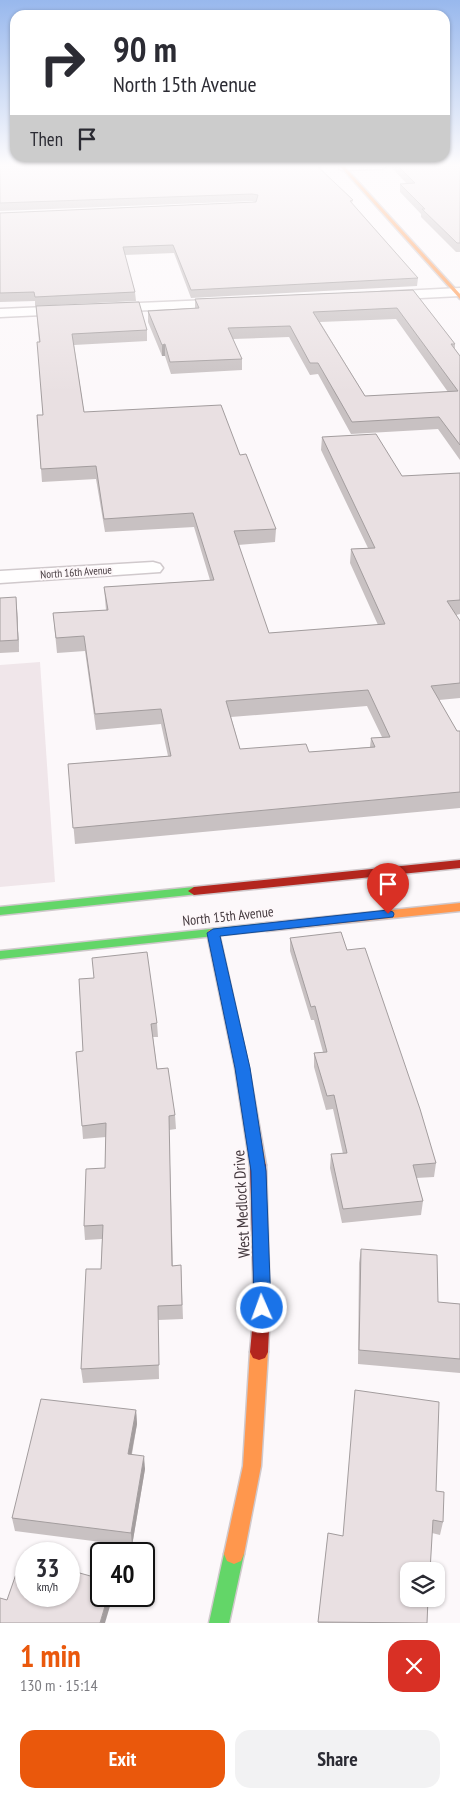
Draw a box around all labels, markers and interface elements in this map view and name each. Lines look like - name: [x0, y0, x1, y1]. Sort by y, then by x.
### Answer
- text: 90 m: [113, 26, 177, 72]
- icon: right: [30, 30, 95, 95]
- text: North 15th Avenue: [113, 70, 257, 98]
- icon: arrive: [73, 125, 101, 153]
- text: Then: [30, 127, 63, 151]
- street label: North 16th Avenue: [40, 562, 113, 581]
- pin: [367, 863, 409, 914]
- icon: arrive: [374, 870, 402, 898]
- street label: North 15th Avenue: [182, 902, 275, 930]
- street label: West Medlock Drive: [228, 1149, 254, 1259]
- position arrow: [235, 1281, 287, 1333]
- speed limit sign: 40: [90, 1542, 155, 1607]
- text: 33: [36, 1552, 59, 1584]
- map controls: [400, 1562, 445, 1607]
- button: layers: [400, 1562, 445, 1607]
- text: km/h: [37, 1579, 58, 1594]
- text: 1 min: [20, 1636, 81, 1675]
- button: close: [388, 1640, 440, 1692]
- text: 130 m · 15:14: [20, 1675, 98, 1695]
- button: Exit: [20, 1730, 225, 1788]
- button: Share: [235, 1730, 440, 1788]

